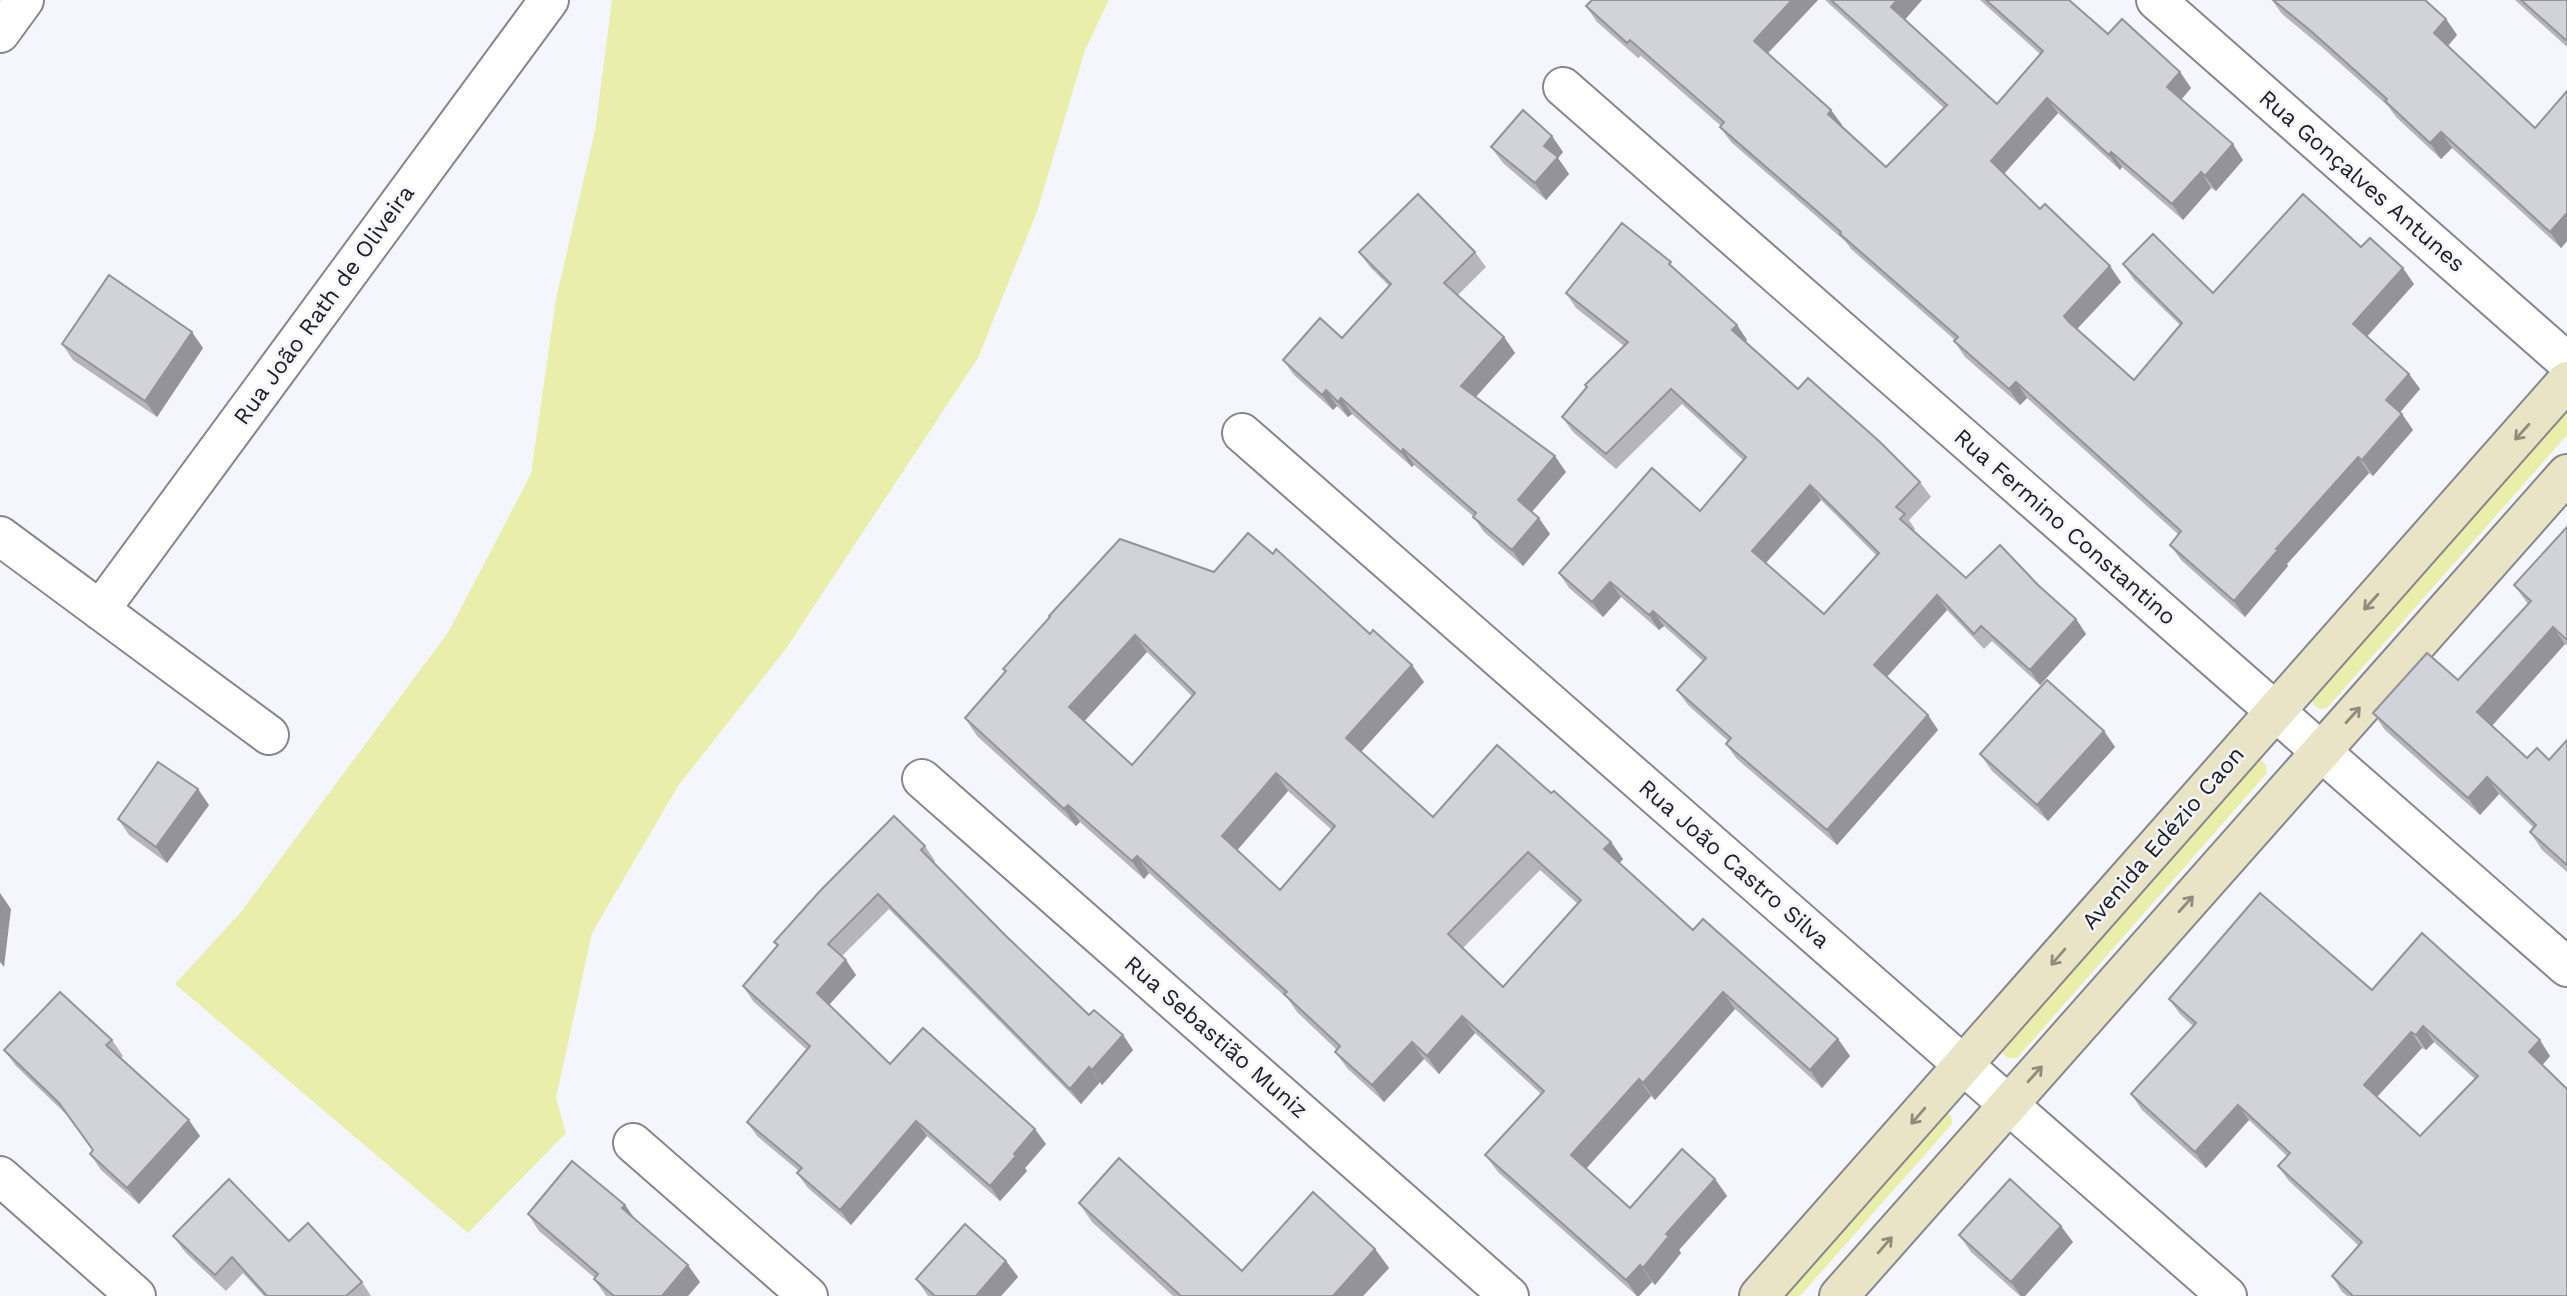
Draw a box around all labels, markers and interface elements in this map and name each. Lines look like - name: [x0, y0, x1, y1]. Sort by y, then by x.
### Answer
- street label: Rua Gonçalves Antunes: [2254, 84, 2470, 278]
- street label: Rua João Rath de Oliveira: [228, 180, 420, 430]
- street label: Rua Fermino Constantino: [1948, 423, 2182, 631]
- one-way arrow: [2514, 423, 2530, 441]
- one-way arrow: [2363, 593, 2379, 611]
- one-way arrow: [2345, 707, 2361, 725]
- street label: Avenida Edézio Caon: [2076, 741, 2250, 935]
- street label: Rua João Castro Silva: [1633, 774, 1835, 954]
- one-way arrow: [2178, 895, 2194, 913]
- one-way arrow: [2050, 947, 2066, 965]
- street label: Rua Sebastião Muniz: [1119, 950, 1313, 1124]
- one-way arrow: [2027, 1066, 2043, 1084]
- one-way arrow: [1910, 1107, 1926, 1125]
- one-way arrow: [1877, 1236, 1893, 1254]

